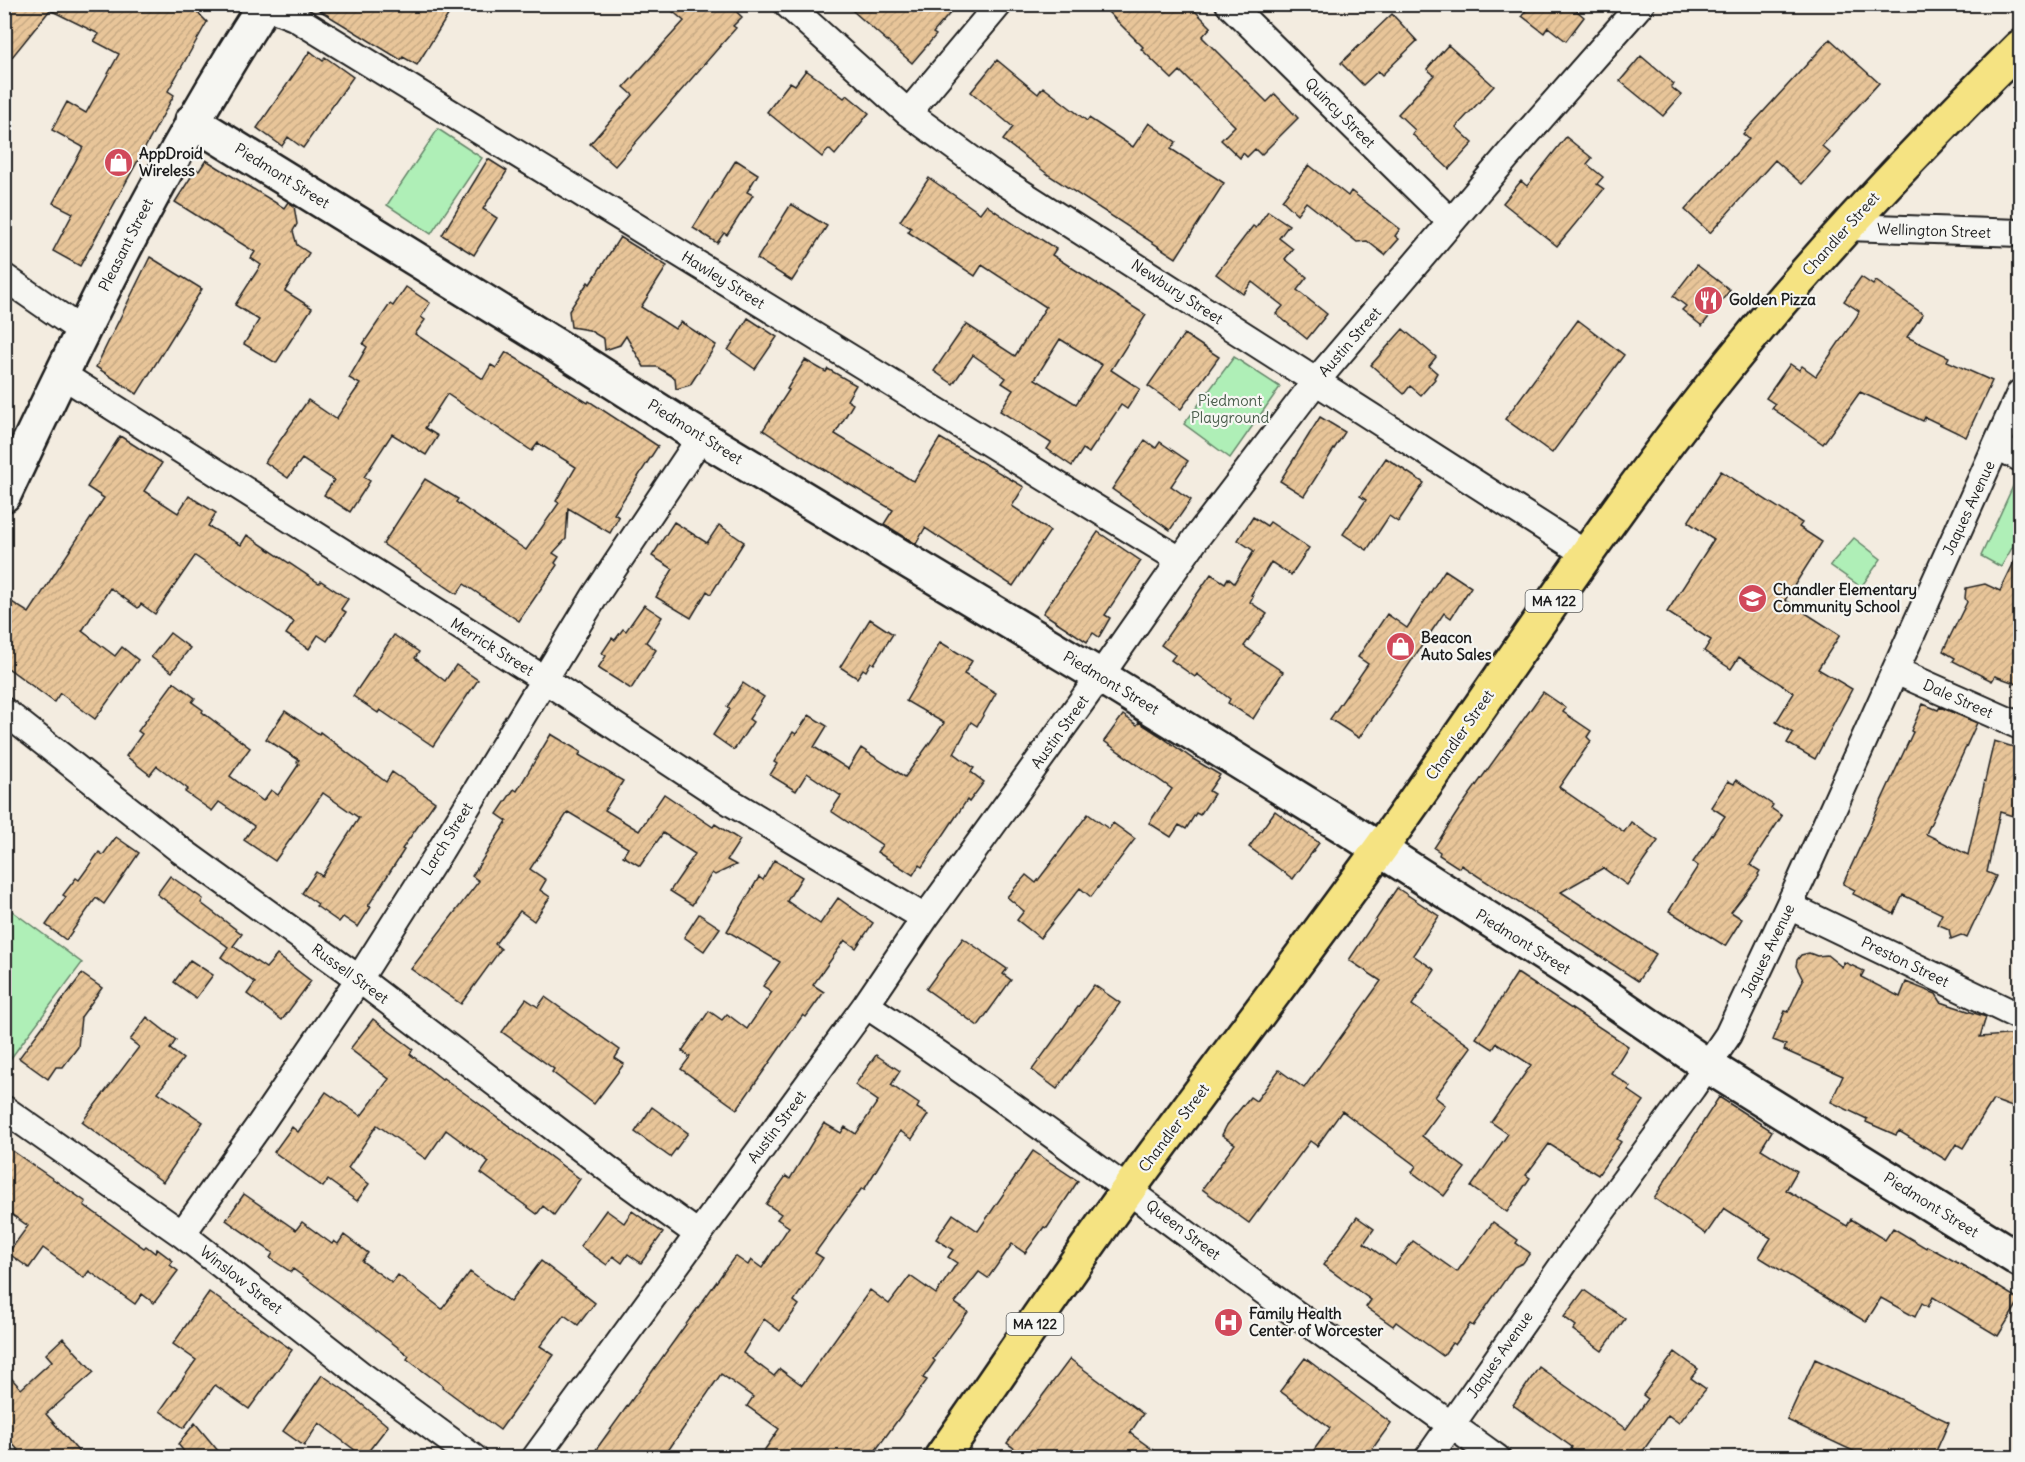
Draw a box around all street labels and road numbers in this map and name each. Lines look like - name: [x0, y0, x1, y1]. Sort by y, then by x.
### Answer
- street label: Quincy Street: [1301, 73, 1380, 152]
- street label: Piedmont Street: [231, 139, 333, 212]
- street label: Chandler Street: [1798, 188, 1883, 279]
- street label: Pleasant Street: [94, 195, 157, 294]
- street label: Wellington Street: [1877, 219, 1991, 242]
- street label: Hawley Street: [678, 246, 768, 313]
- street label: Newbury Street: [1128, 255, 1227, 328]
- street label: Austin Street: [1314, 303, 1385, 380]
- street label: Piedmont Street: [644, 395, 746, 468]
- street label: Jaques Avenue: [1938, 458, 1999, 558]
- road number: MA 122: [1526, 590, 1582, 612]
- street label: Merrick Street: [447, 613, 537, 680]
- street label: Piedmont Street: [1060, 647, 1162, 719]
- street label: Dale Street: [1920, 675, 1996, 722]
- street label: Chandler Street: [1421, 686, 1498, 783]
- street label: Austin Street: [1027, 691, 1093, 772]
- street label: Larch Street: [417, 799, 476, 879]
- street label: Jaques Avenue: [1737, 901, 1798, 1001]
- street label: Piedmont Street: [1472, 905, 1574, 978]
- street label: Preston Street: [1858, 932, 1952, 991]
- street label: Russell Street: [308, 939, 392, 1008]
- street label: Chandler Street: [1134, 1080, 1213, 1176]
- street label: Austin Street: [743, 1087, 810, 1167]
- street label: Piedmont Street: [1880, 1168, 1982, 1241]
- street label: Queen Street: [1142, 1195, 1224, 1264]
- street label: Winslow Street: [196, 1241, 286, 1318]
- street label: Jaques Avenue: [1463, 1308, 1537, 1402]
- road number: MA 122: [1006, 1313, 1064, 1335]

